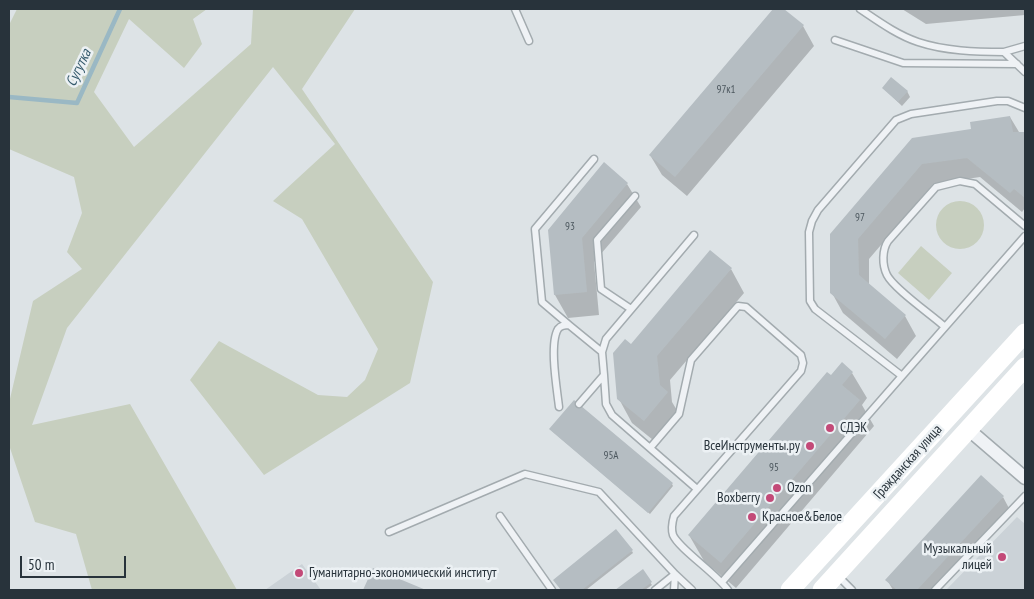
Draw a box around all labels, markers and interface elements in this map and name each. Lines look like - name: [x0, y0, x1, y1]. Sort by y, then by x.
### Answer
- water label: Сугутка: [63, 46, 95, 90]
- house number: 97к1: [716, 83, 736, 97]
- house number: 97: [855, 211, 865, 225]
- house number: 93: [565, 220, 575, 234]
- place label: СДЭК: [840, 420, 867, 436]
- street label: Гражданская улица: [870, 421, 946, 503]
- marker: СДЭК: [824, 422, 836, 434]
- place label: ВсеИнструменты.ру: [704, 438, 800, 454]
- marker: ВсеИнструменты.ру: [804, 440, 816, 452]
- house number: 95А: [603, 449, 619, 463]
- house number: 95: [769, 461, 779, 475]
- place label: Ozon: [787, 480, 812, 496]
- marker: Ozon: [771, 482, 783, 494]
- place label: Boxberry: [717, 490, 760, 506]
- marker: Boxberry: [764, 492, 776, 504]
- place label: Красное&Белое: [762, 509, 842, 525]
- marker: Красное&Белое: [746, 511, 758, 523]
- place label: Музыкальный лицей: [924, 541, 992, 574]
- scale bar: [22, 546, 129, 578]
- marker: Музыкальный лицей: [996, 551, 1008, 563]
- text: 50 m: [28, 555, 54, 574]
- place label: Гуманитарно-экономический институт: [309, 565, 497, 581]
- marker: Гуманитарно-экономический институт: [293, 567, 305, 579]

